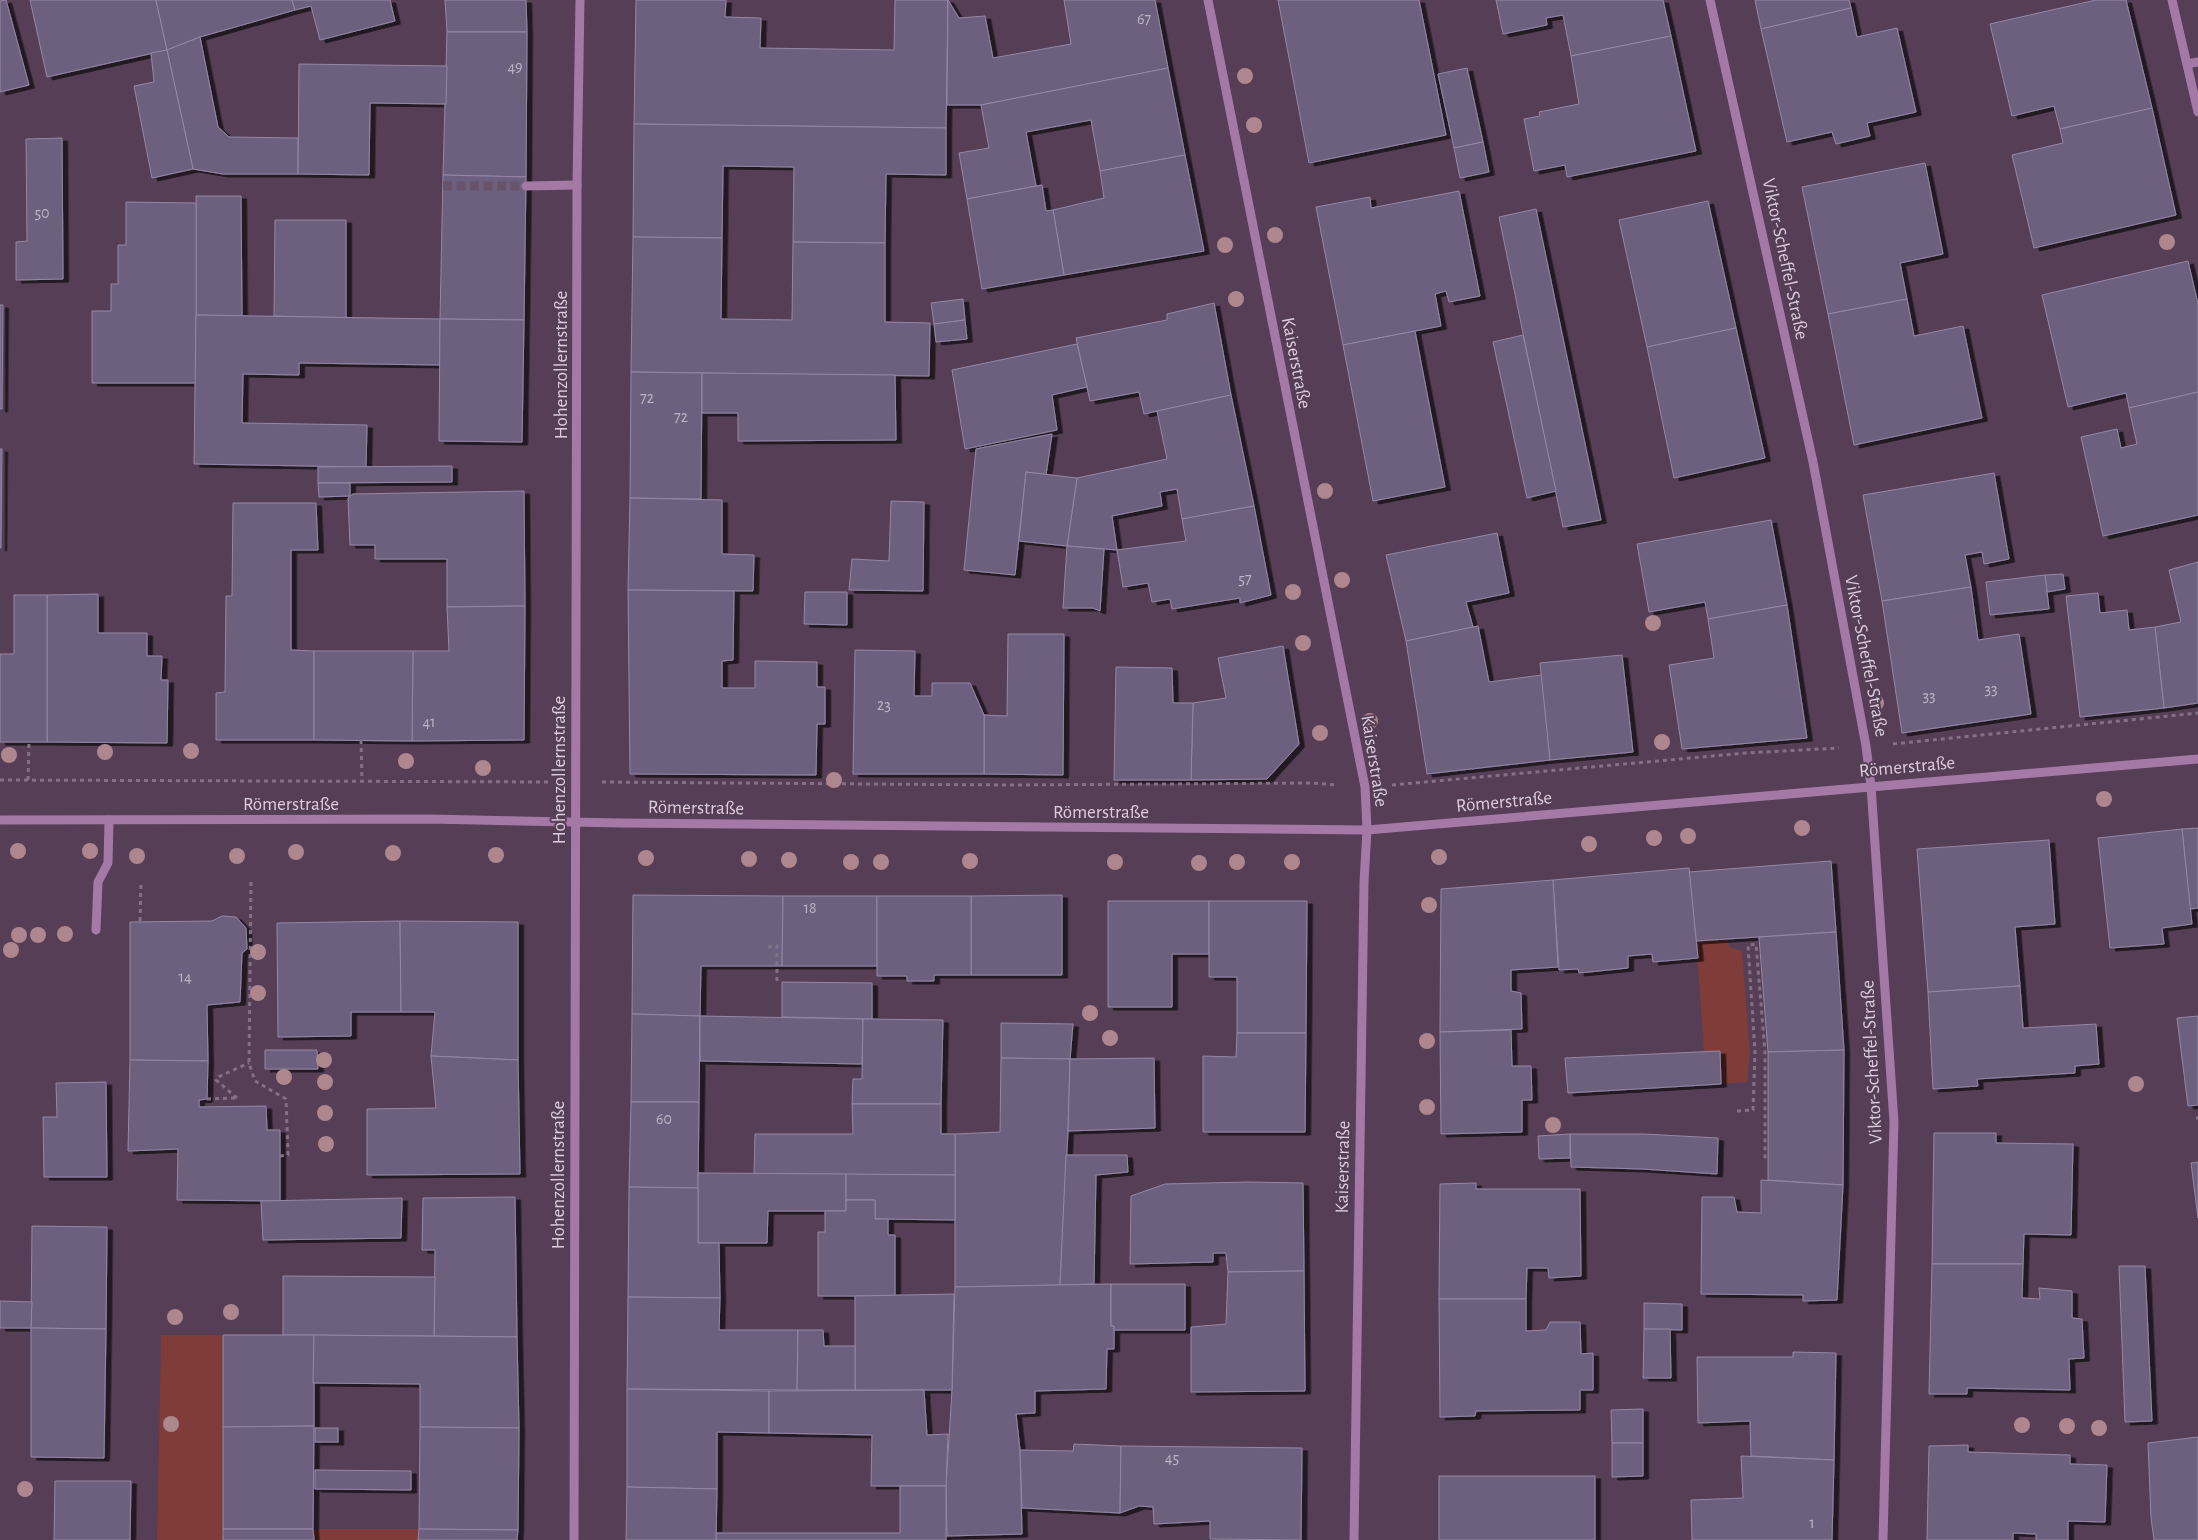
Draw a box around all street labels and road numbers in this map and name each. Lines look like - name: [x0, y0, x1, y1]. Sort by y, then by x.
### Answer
- street label: Viktor-Scheffel-Straße: [1759, 177, 1811, 341]
- street label: Hohenzollernstraße: [552, 291, 571, 439]
- street label: Kaiserstraße: [1278, 316, 1314, 410]
- street label: Viktor-Scheffel-Straße: [1841, 574, 1891, 738]
- street label: Hohenzollernstraße: [550, 696, 569, 844]
- street label: Kaiserstraße: [1357, 714, 1391, 808]
- street label: Römerstraße: [1858, 753, 1956, 781]
- street label: Römerstraße: [1455, 788, 1553, 816]
- street label: Römerstraße: [243, 795, 339, 814]
- street label: Römerstraße: [648, 798, 744, 818]
- street label: Römerstraße: [1053, 803, 1149, 822]
- street label: Viktor-Scheffel-Straße: [1858, 979, 1886, 1145]
- street label: Hohenzollernstraße: [549, 1101, 568, 1249]
- street label: Kaiserstraße: [1333, 1121, 1353, 1213]

